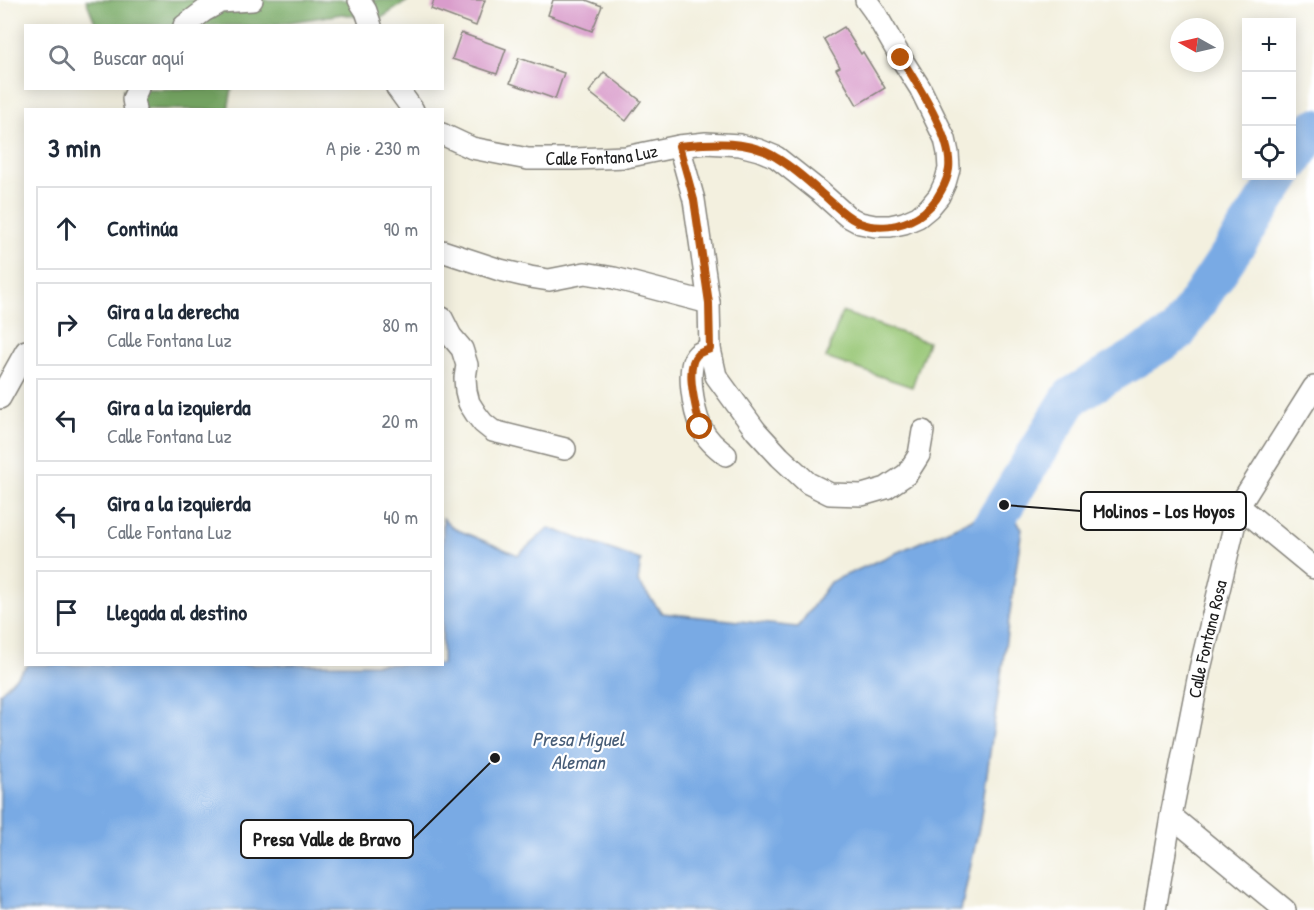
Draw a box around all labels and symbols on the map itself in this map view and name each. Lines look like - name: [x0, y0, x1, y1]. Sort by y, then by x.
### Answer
- north arrow: [1170, 18, 1224, 72]
- route end: [887, 44, 913, 70]
- street label: Calle Fontana Luz: [546, 138, 660, 171]
- route start: [686, 413, 712, 439]
- callout: Molinos - Los Hoyos: [1081, 492, 1246, 530]
- text: Molinos - Los Hoyos: [1093, 497, 1235, 525]
- street label: Calle Fontana Rosa: [1182, 578, 1233, 700]
- water label: Presa Miguel Aleman: [532, 725, 626, 775]
- callout: Presa Valle de Bravo: [241, 820, 413, 858]
- text: Presa Valle de Bravo: [253, 825, 401, 852]

